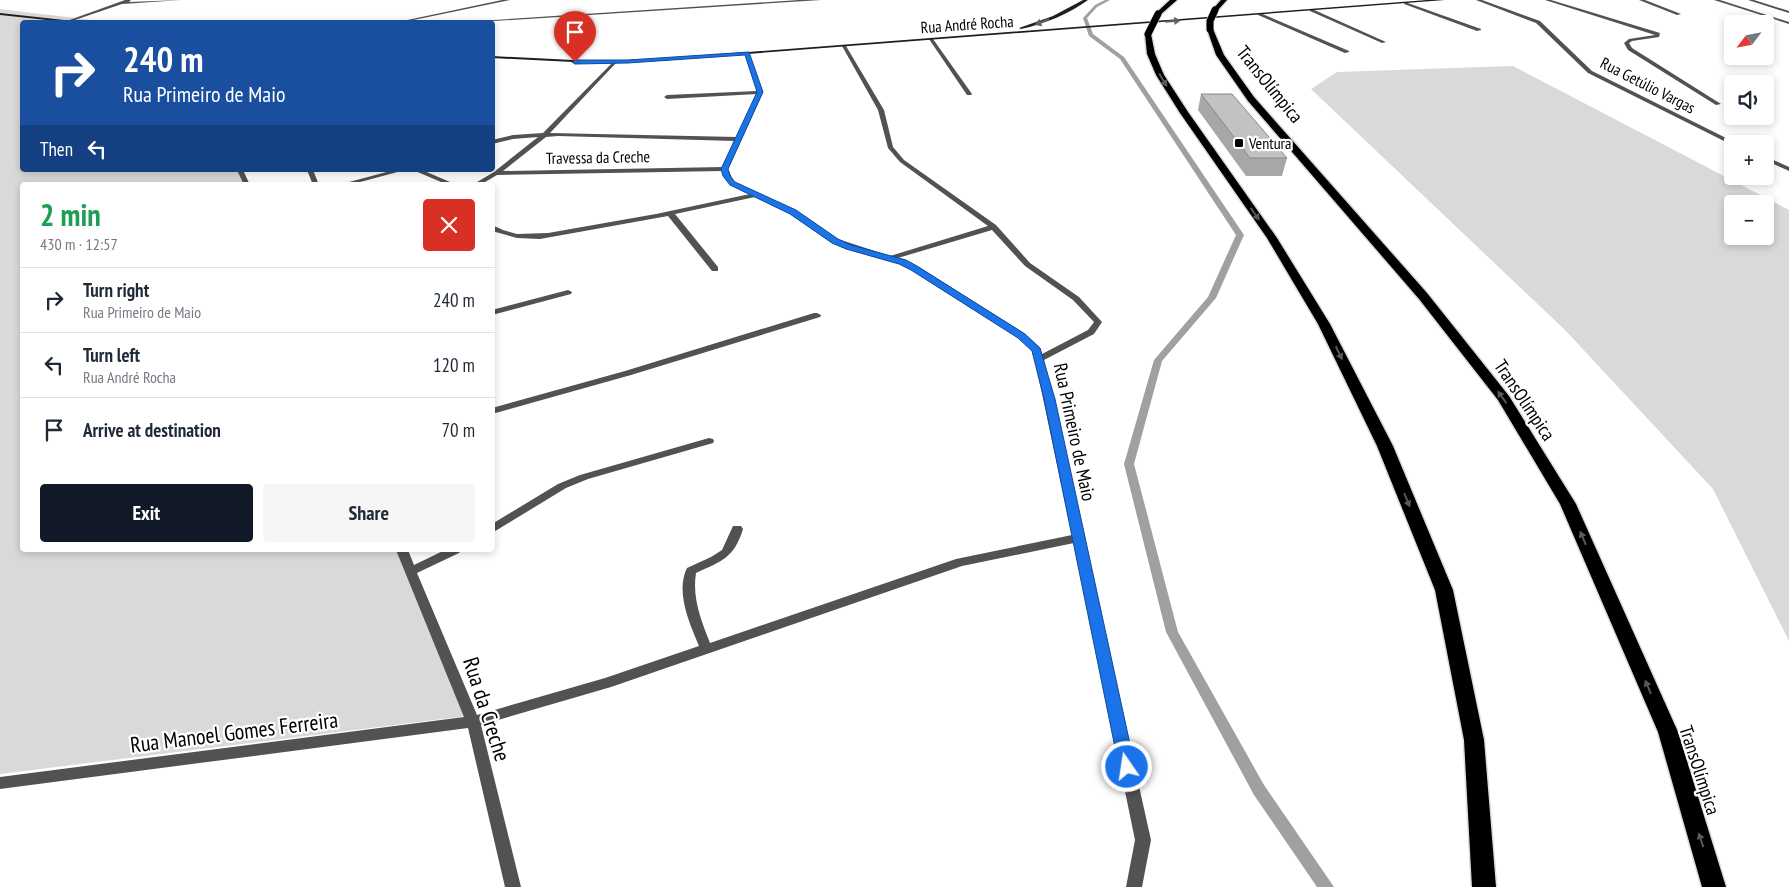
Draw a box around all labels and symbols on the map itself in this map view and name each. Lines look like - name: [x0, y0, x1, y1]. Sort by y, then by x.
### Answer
- pin: [554, 11, 596, 62]
- street label: Rua André Rocha: [920, 11, 1014, 37]
- north arrow: [1724, 15, 1774, 65]
- one-way arrow: [1165, 17, 1181, 25]
- one-way arrow: [1035, 18, 1049, 26]
- street label: TransOlímpica: [1232, 40, 1308, 128]
- street label: Rua Getúlio Vargas: [1597, 53, 1699, 117]
- one-way arrow: [1159, 73, 1168, 86]
- place label: Ventura: [1248, 133, 1291, 153]
- marker: Ventura: [1233, 137, 1245, 149]
- street label: Travessa da Creche: [546, 146, 650, 168]
- one-way arrow: [1250, 207, 1260, 221]
- one-way arrow: [1335, 346, 1343, 360]
- street label: TransOlímpica: [1489, 355, 1561, 445]
- street label: Rua Primeiro de Maio: [1049, 361, 1101, 503]
- one-way arrow: [1497, 390, 1507, 404]
- one-way arrow: [1404, 493, 1412, 507]
- one-way arrow: [1579, 531, 1587, 545]
- street label: Rua da Creche: [457, 653, 517, 765]
- one-way arrow: [1643, 680, 1651, 694]
- street label: Rua Manoel Gomes Ferreira: [128, 705, 340, 759]
- street label: TransOlímpica: [1674, 722, 1726, 818]
- position arrow: [1100, 740, 1152, 792]
- one-way arrow: [1697, 832, 1705, 847]

